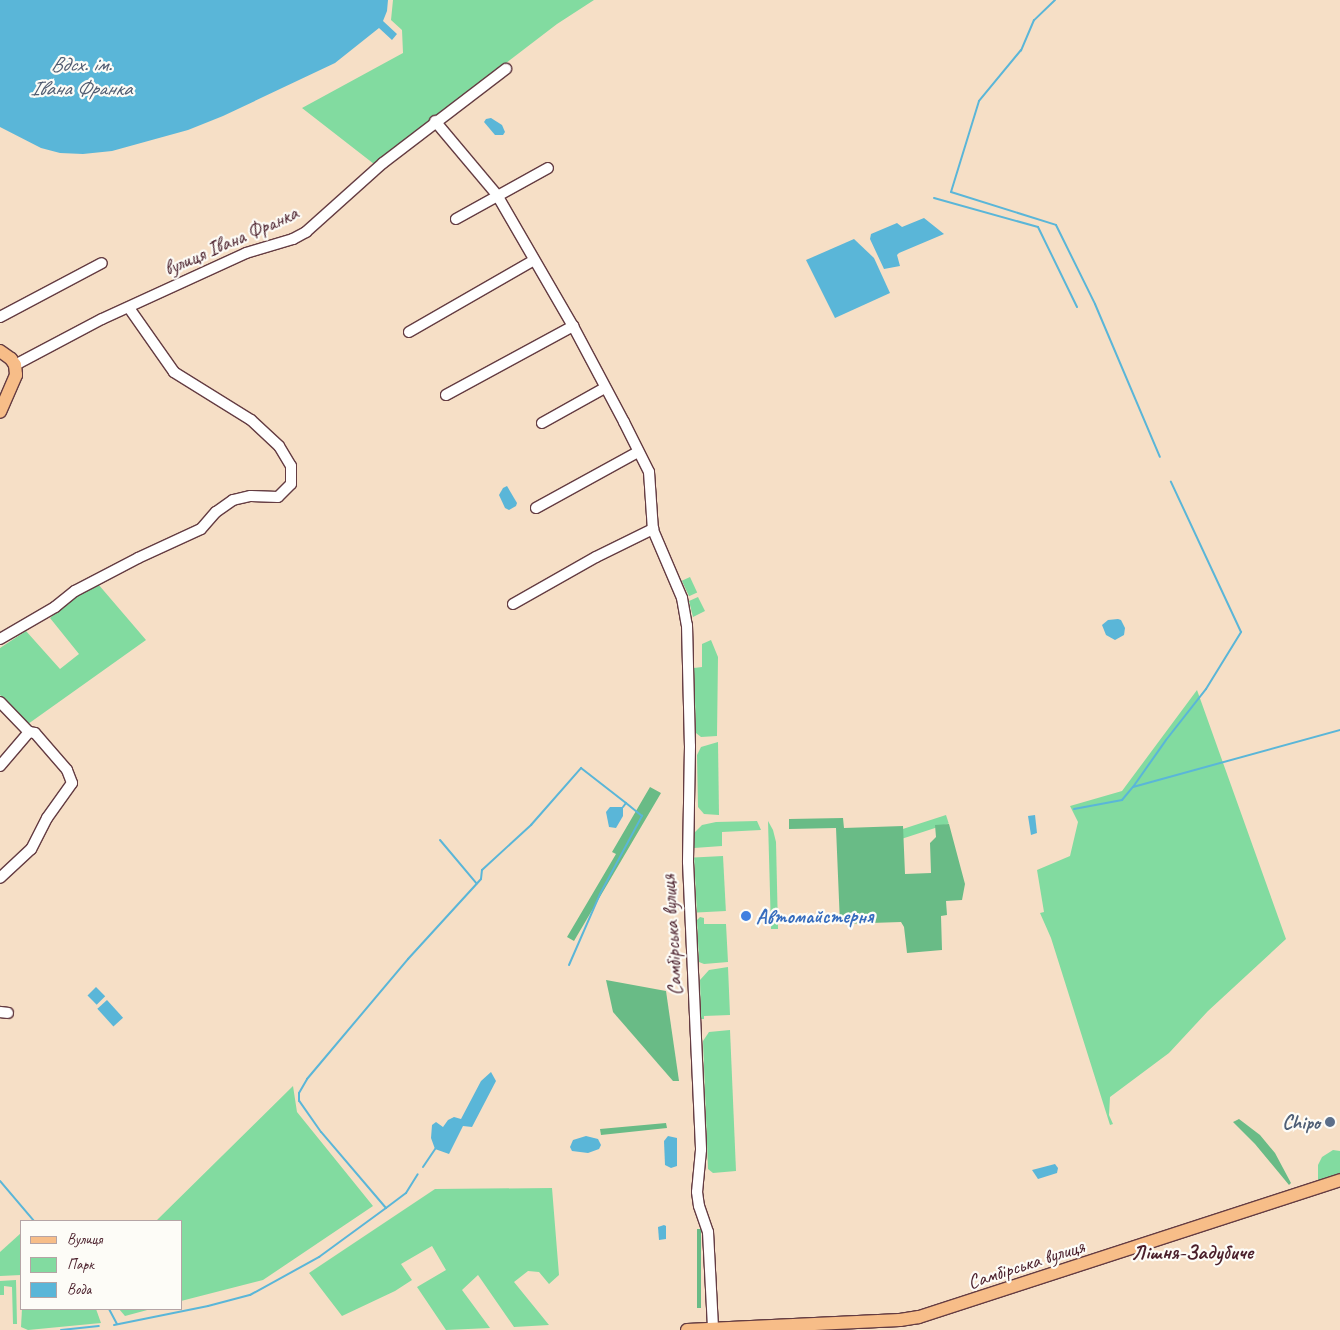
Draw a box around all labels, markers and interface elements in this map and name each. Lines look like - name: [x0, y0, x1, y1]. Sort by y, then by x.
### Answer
- water label: Вдсх. ім. Івана Франка: [30, 51, 132, 101]
- street label: вулиця Івана Франка: [161, 201, 301, 281]
- street label: Самбірська вулиця: [657, 873, 687, 997]
- place label: Автомайстерня: [756, 904, 873, 928]
- marker: Автомайстерня: [740, 910, 752, 922]
- place label: Chipo: [1282, 1110, 1320, 1134]
- marker: Chipo: [1324, 1116, 1336, 1128]
- legend: [20, 1220, 182, 1310]
- text: Вулиця: [67, 1230, 103, 1249]
- street label: Самбірська вулиця: [964, 1234, 1088, 1294]
- district label: Лішня-Задубиче: [1131, 1239, 1253, 1265]
- text: Парк: [67, 1255, 94, 1274]
- text: Вода: [67, 1280, 91, 1299]

